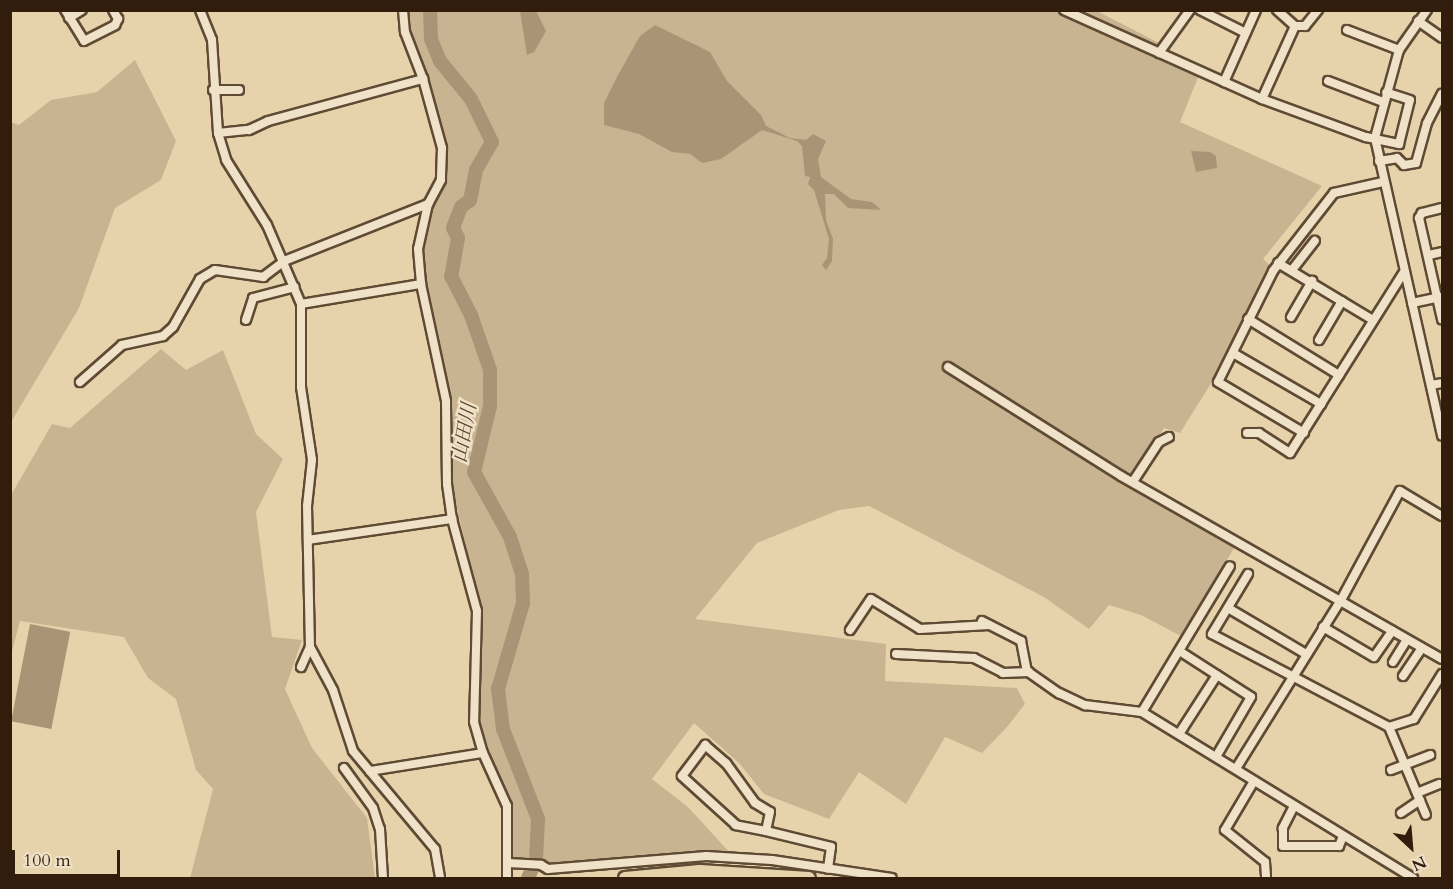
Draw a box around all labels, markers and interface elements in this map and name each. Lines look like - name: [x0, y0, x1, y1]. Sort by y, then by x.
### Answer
- water label: 山田川: [447, 401, 481, 465]
- north arrow: [1381, 817, 1441, 877]
- scale bar: [15, 838, 123, 876]
- text: 100 m: [23, 848, 71, 873]
- text: N: [1408, 850, 1430, 876]

